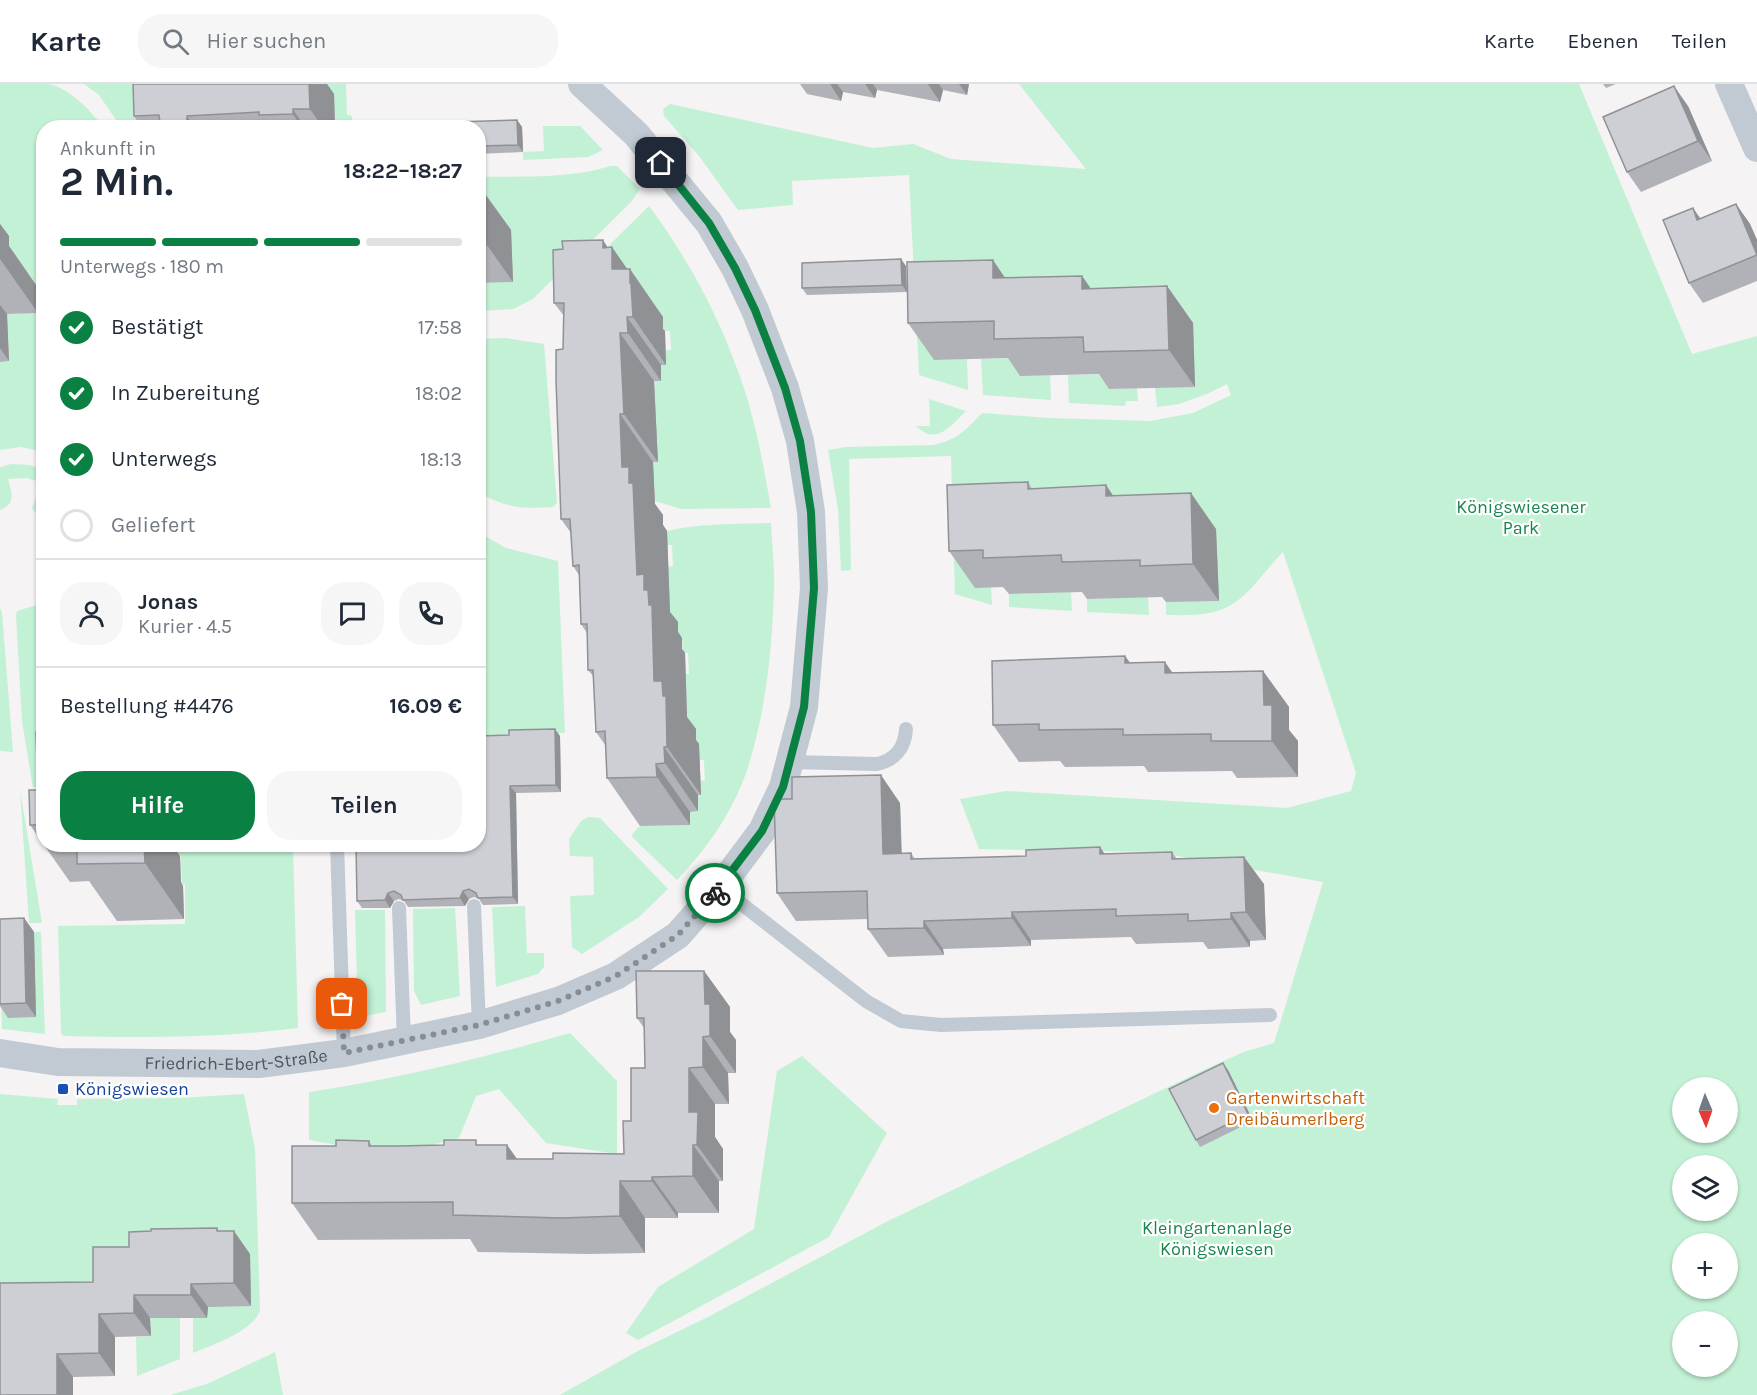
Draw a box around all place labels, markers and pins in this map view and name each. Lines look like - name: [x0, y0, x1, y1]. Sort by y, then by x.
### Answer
- pin: [635, 137, 686, 188]
- pin: [316, 978, 367, 1029]
- place label: Königswiesen: [75, 1078, 189, 1100]
- marker: Königswiesen: [56, 1082, 70, 1096]
- place label: Gartenwirtschaft Dreibäumerlberg: [1226, 1087, 1365, 1130]
- marker: Gartenwirtschaft Dreibäumerlberg: [1207, 1101, 1221, 1115]

